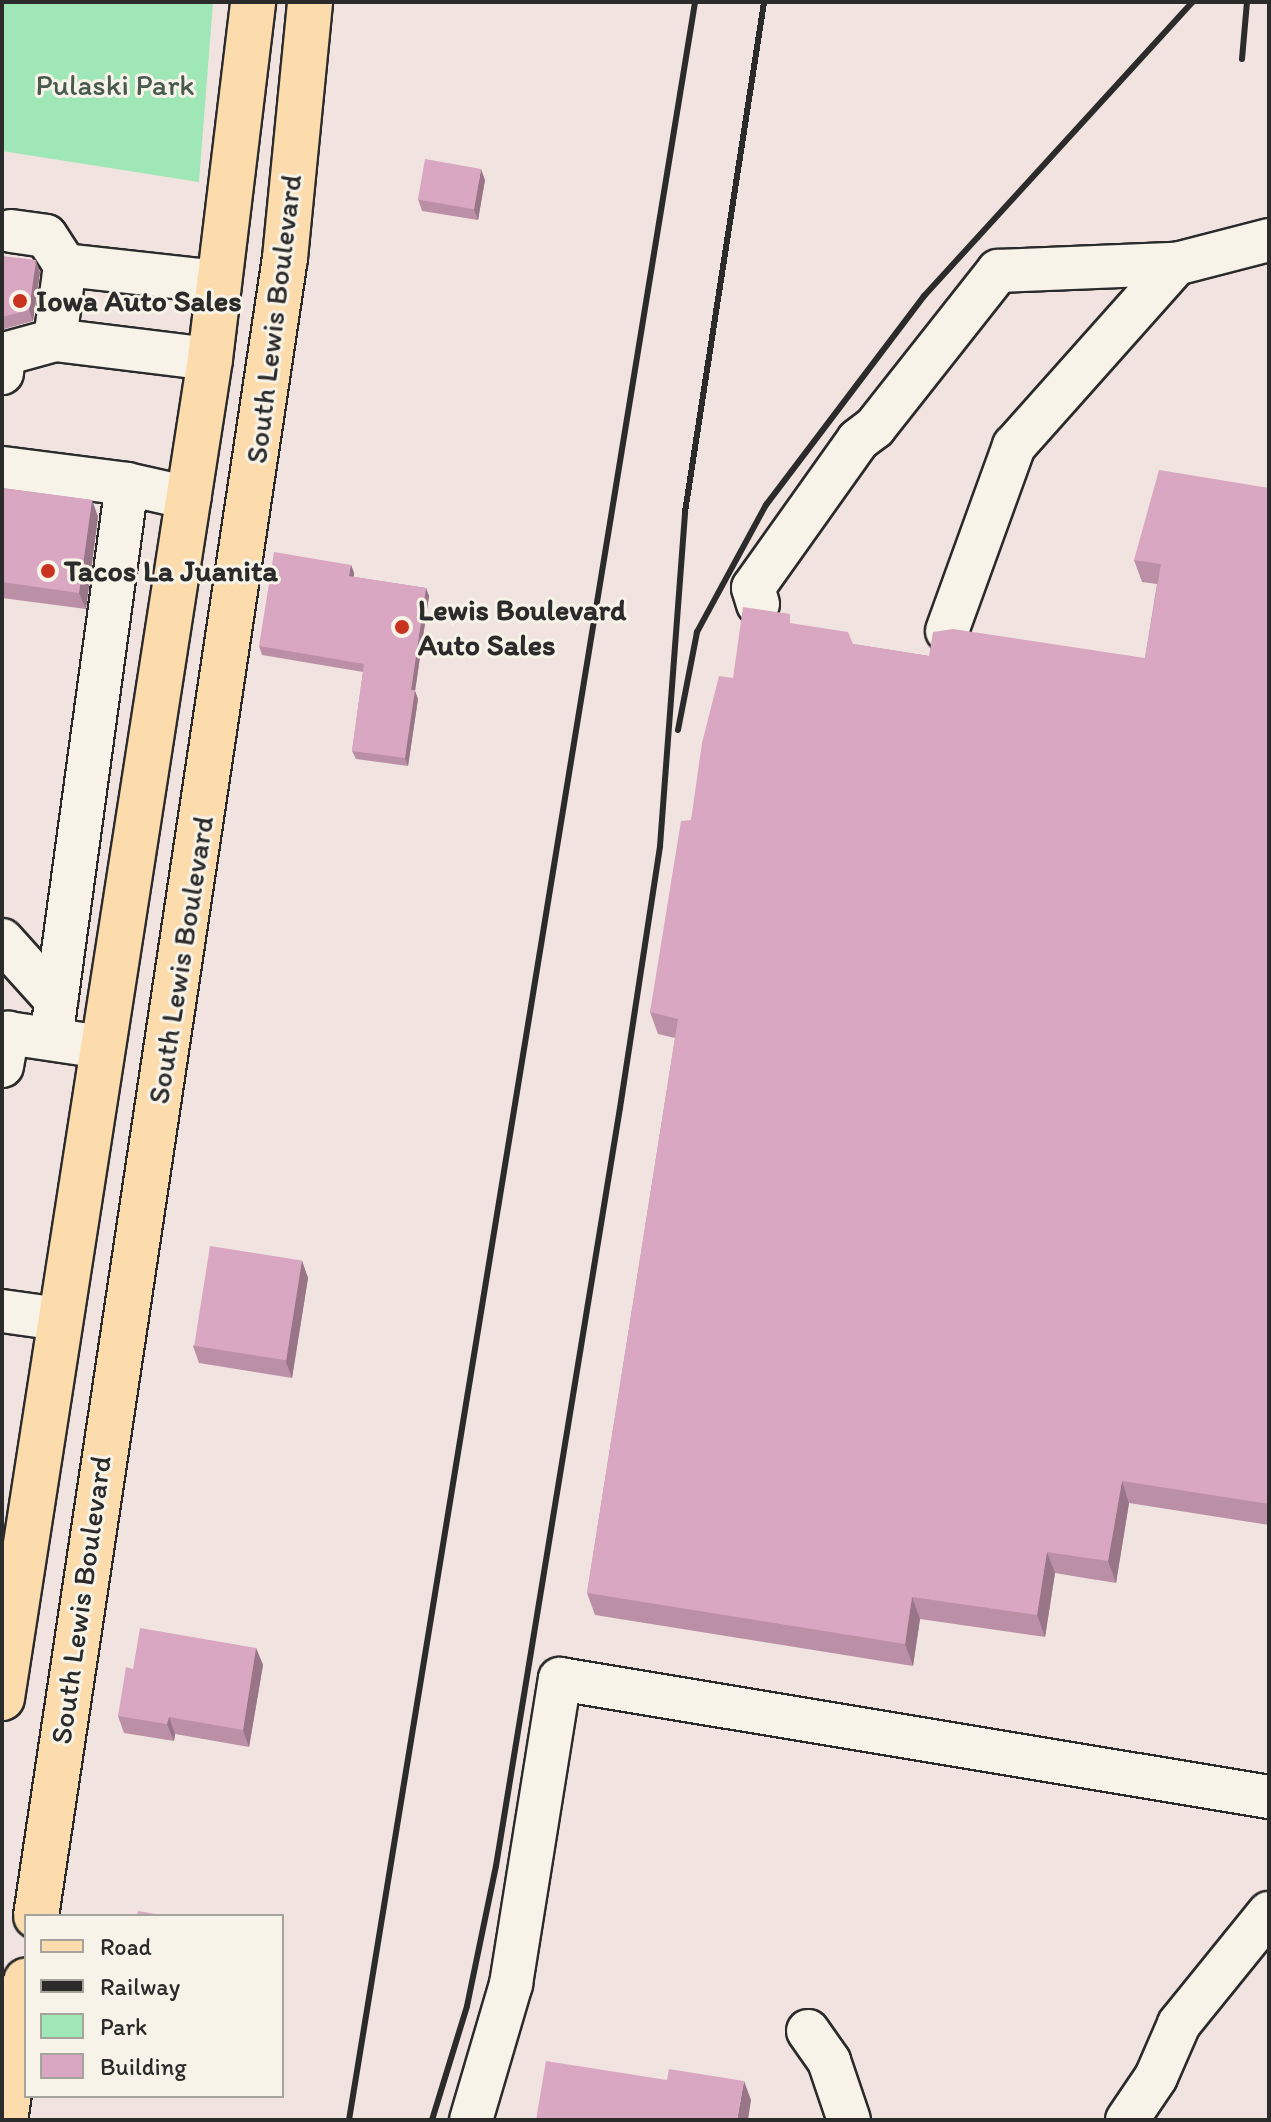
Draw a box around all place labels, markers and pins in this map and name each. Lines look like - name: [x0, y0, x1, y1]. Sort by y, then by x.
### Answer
- place label: Iowa Auto Sales: [36, 283, 242, 319]
- marker: Iowa Auto Sales: [11, 292, 29, 310]
- place label: Tacos La Juanita: [64, 553, 278, 589]
- marker: Tacos La Juanita: [39, 562, 57, 580]
- place label: Lewis Boulevard Auto Sales: [418, 592, 628, 662]
- marker: Lewis Boulevard Auto Sales: [393, 618, 411, 636]

